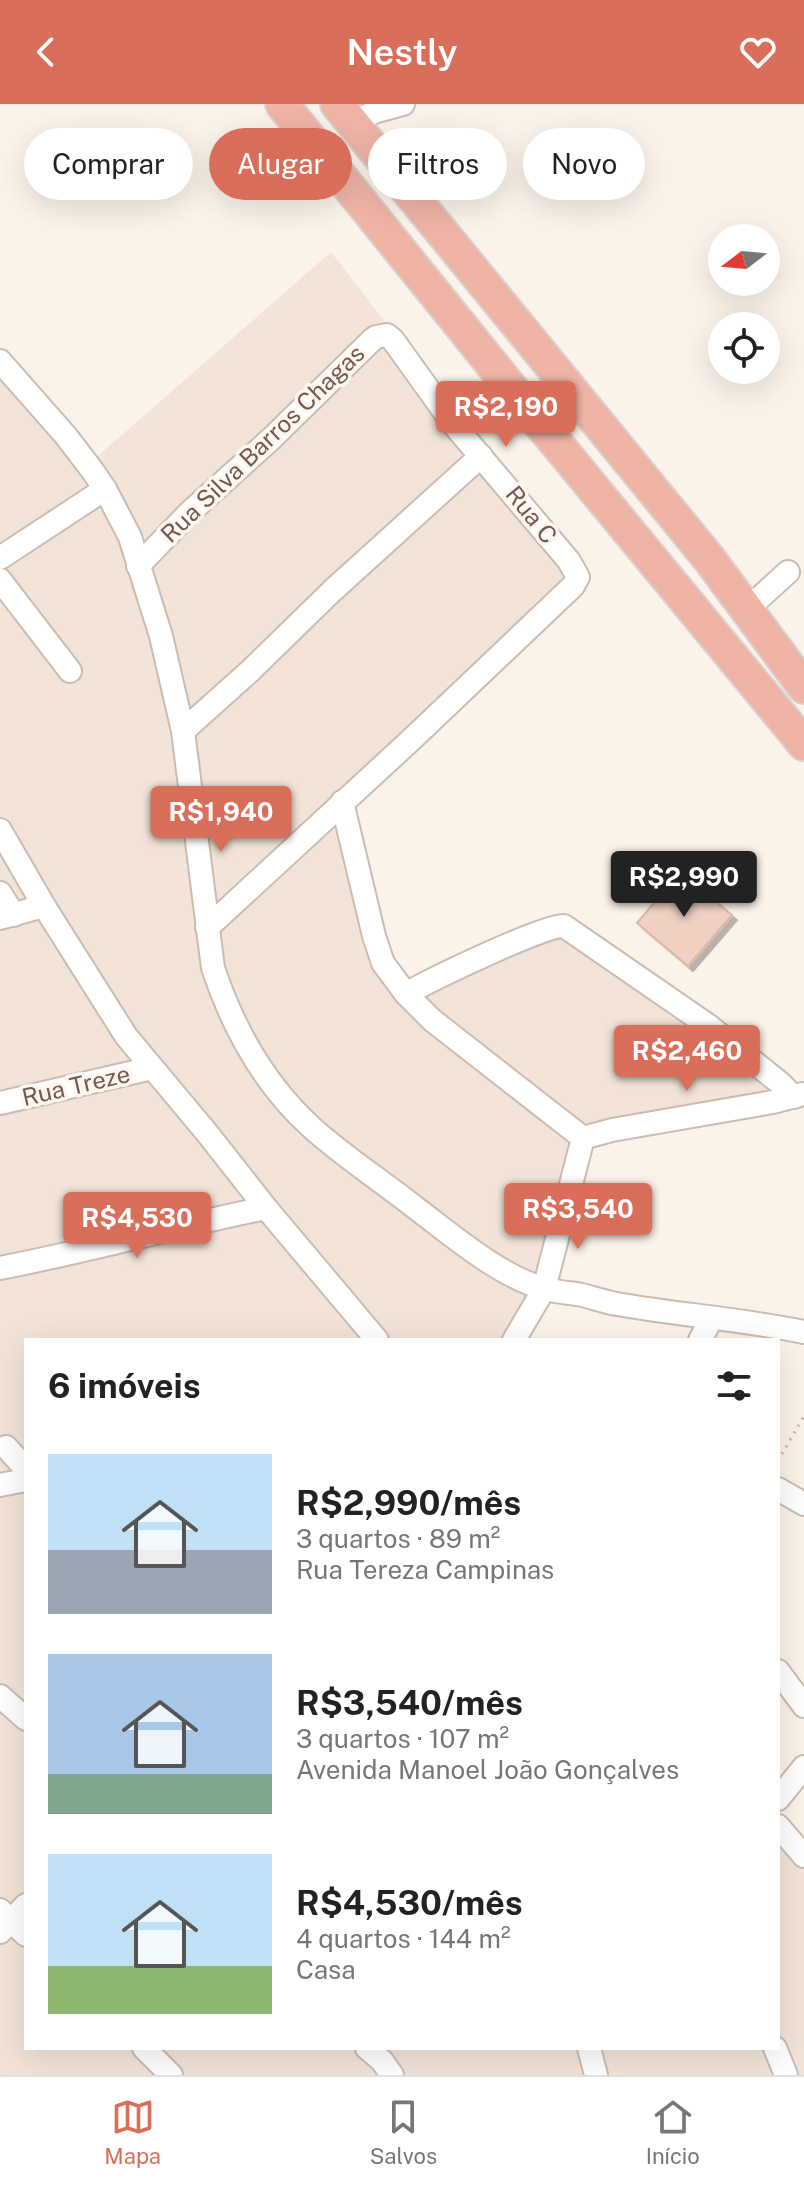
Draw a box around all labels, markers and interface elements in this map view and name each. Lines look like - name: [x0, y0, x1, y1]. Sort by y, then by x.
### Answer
- icon: back: [24, 30, 68, 74]
- icon: heart: [736, 30, 780, 74]
- text: Nestly: [346, 31, 458, 73]
- chip: Comprar: [24, 128, 193, 200]
- chip: Alugar: [209, 128, 352, 200]
- chip: Filtros: [368, 128, 507, 200]
- chip: Novo: [523, 128, 645, 200]
- north arrow: [708, 224, 780, 296]
- map controls: [708, 224, 780, 384]
- button: locate: [708, 312, 780, 384]
- street label: Rua Silva Barros Chagas: [155, 339, 370, 548]
- pin: R$2,190: [432, 381, 580, 449]
- text: R$2,190: [454, 391, 558, 422]
- street label: Rua C: [500, 480, 563, 549]
- pin: R$1,940: [147, 786, 295, 854]
- text: R$1,940: [169, 796, 273, 827]
- pin: R$2,990: [610, 851, 758, 919]
- text: R$2,990: [629, 861, 739, 892]
- pin: R$2,460: [613, 1025, 761, 1093]
- text: R$2,460: [632, 1035, 742, 1066]
- street label: Rua Treze: [19, 1059, 133, 1111]
- pin: R$3,540: [504, 1183, 652, 1251]
- pin: R$4,530: [63, 1192, 211, 1260]
- text: R$3,540: [522, 1193, 634, 1224]
- text: R$4,530: [81, 1202, 193, 1233]
- icon: filters: [712, 1364, 756, 1408]
- text: 6 imóveis: [48, 1366, 201, 1406]
- text: R$2,990/mês: [296, 1483, 521, 1523]
- icon: home: [112, 1486, 208, 1582]
- text: 3 quartos · 89 m²: [296, 1523, 500, 1554]
- text: Rua Tereza Campinas: [296, 1554, 554, 1585]
- text: R$3,540/mês: [296, 1683, 523, 1723]
- icon: home: [112, 1686, 208, 1782]
- text: 3 quartos · 107 m²: [296, 1723, 509, 1754]
- text: Avenida Manoel João Gonçalves: [296, 1754, 679, 1785]
- text: R$4,530/mês: [296, 1883, 523, 1923]
- icon: home: [112, 1886, 208, 1982]
- text: 4 quartos · 144 m²: [296, 1923, 511, 1954]
- text: Casa: [296, 1954, 356, 1985]
- tab: Mapa: [104, 2095, 161, 2169]
- tab: Salvos: [370, 2095, 437, 2169]
- tab: Início: [646, 2095, 700, 2169]

